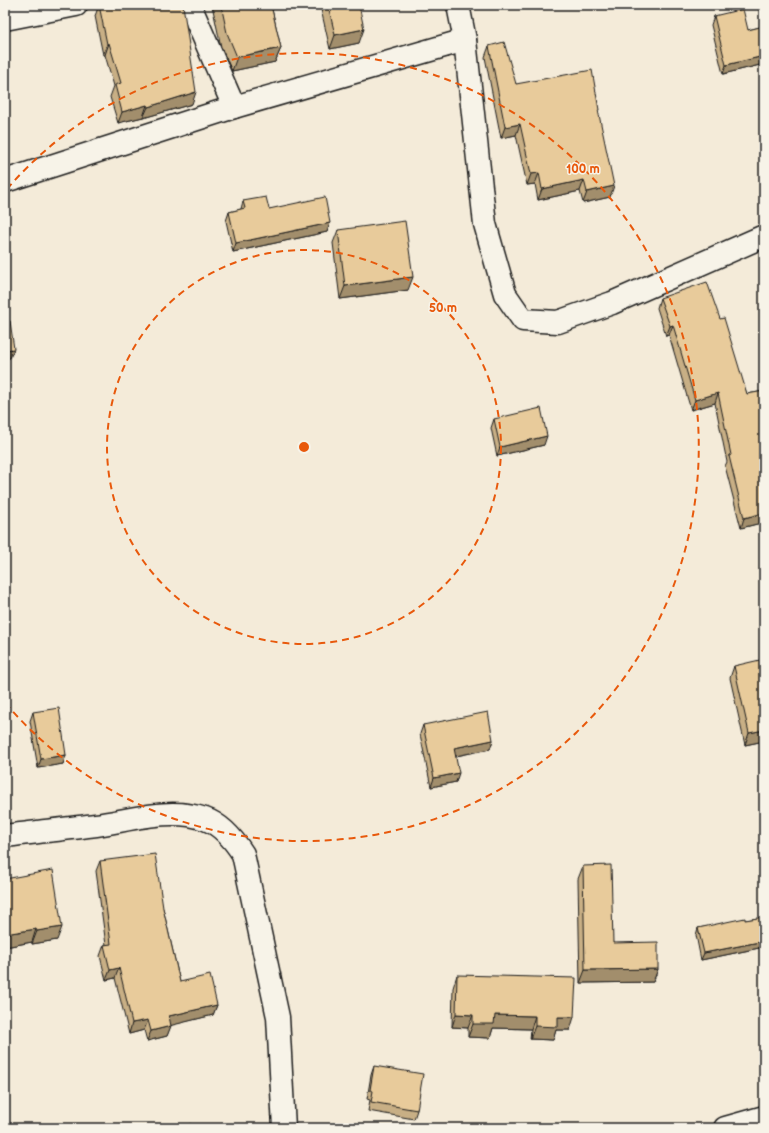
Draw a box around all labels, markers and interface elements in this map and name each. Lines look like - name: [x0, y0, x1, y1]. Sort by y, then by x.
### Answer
- text: 100 m: [566, 162, 600, 177]
- text: 50 m: [429, 301, 457, 316]
- centre of rings: [297, 440, 311, 454]

